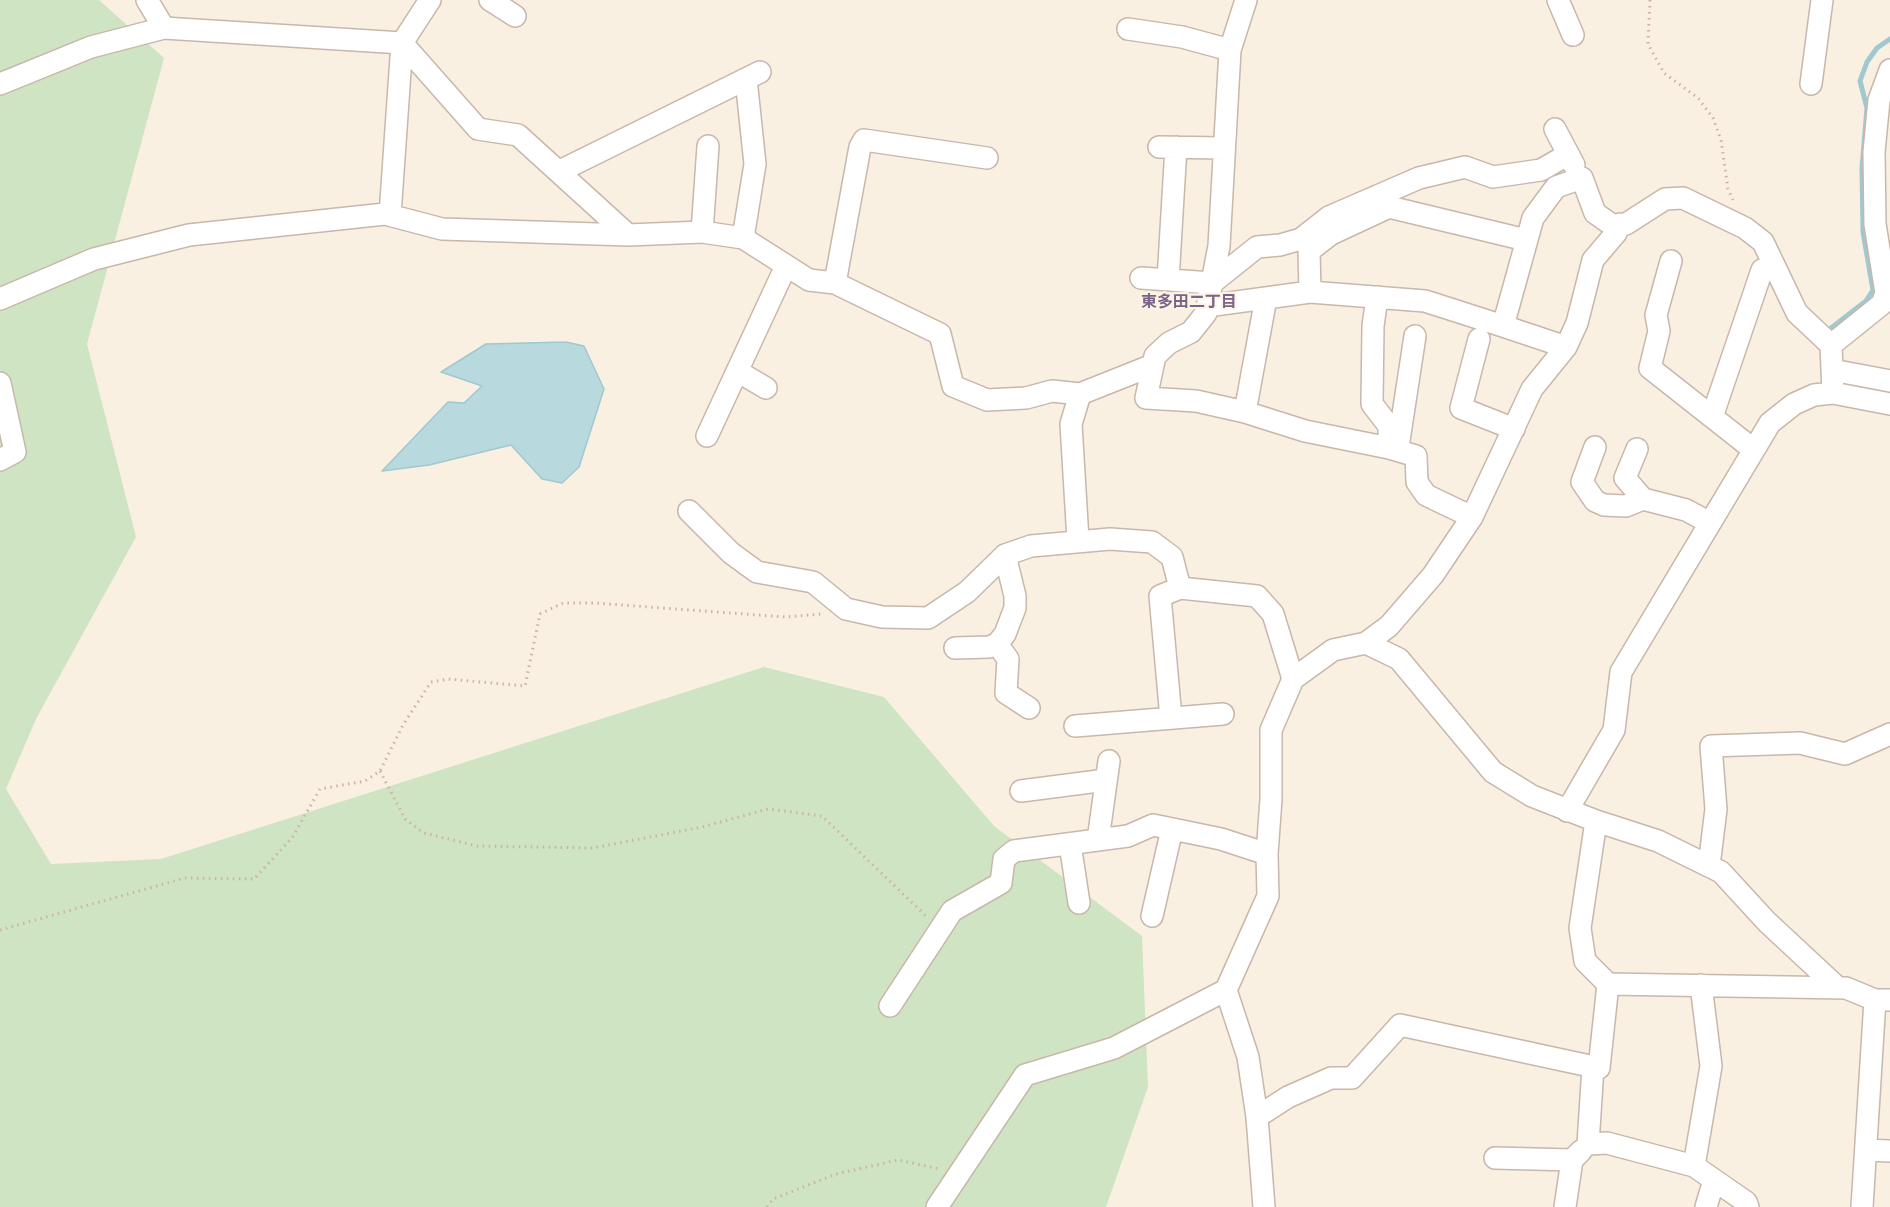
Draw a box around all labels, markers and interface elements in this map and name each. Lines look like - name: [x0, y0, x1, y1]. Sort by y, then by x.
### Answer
- district label: 東多田二丁目: [1141, 294, 1237, 314]

